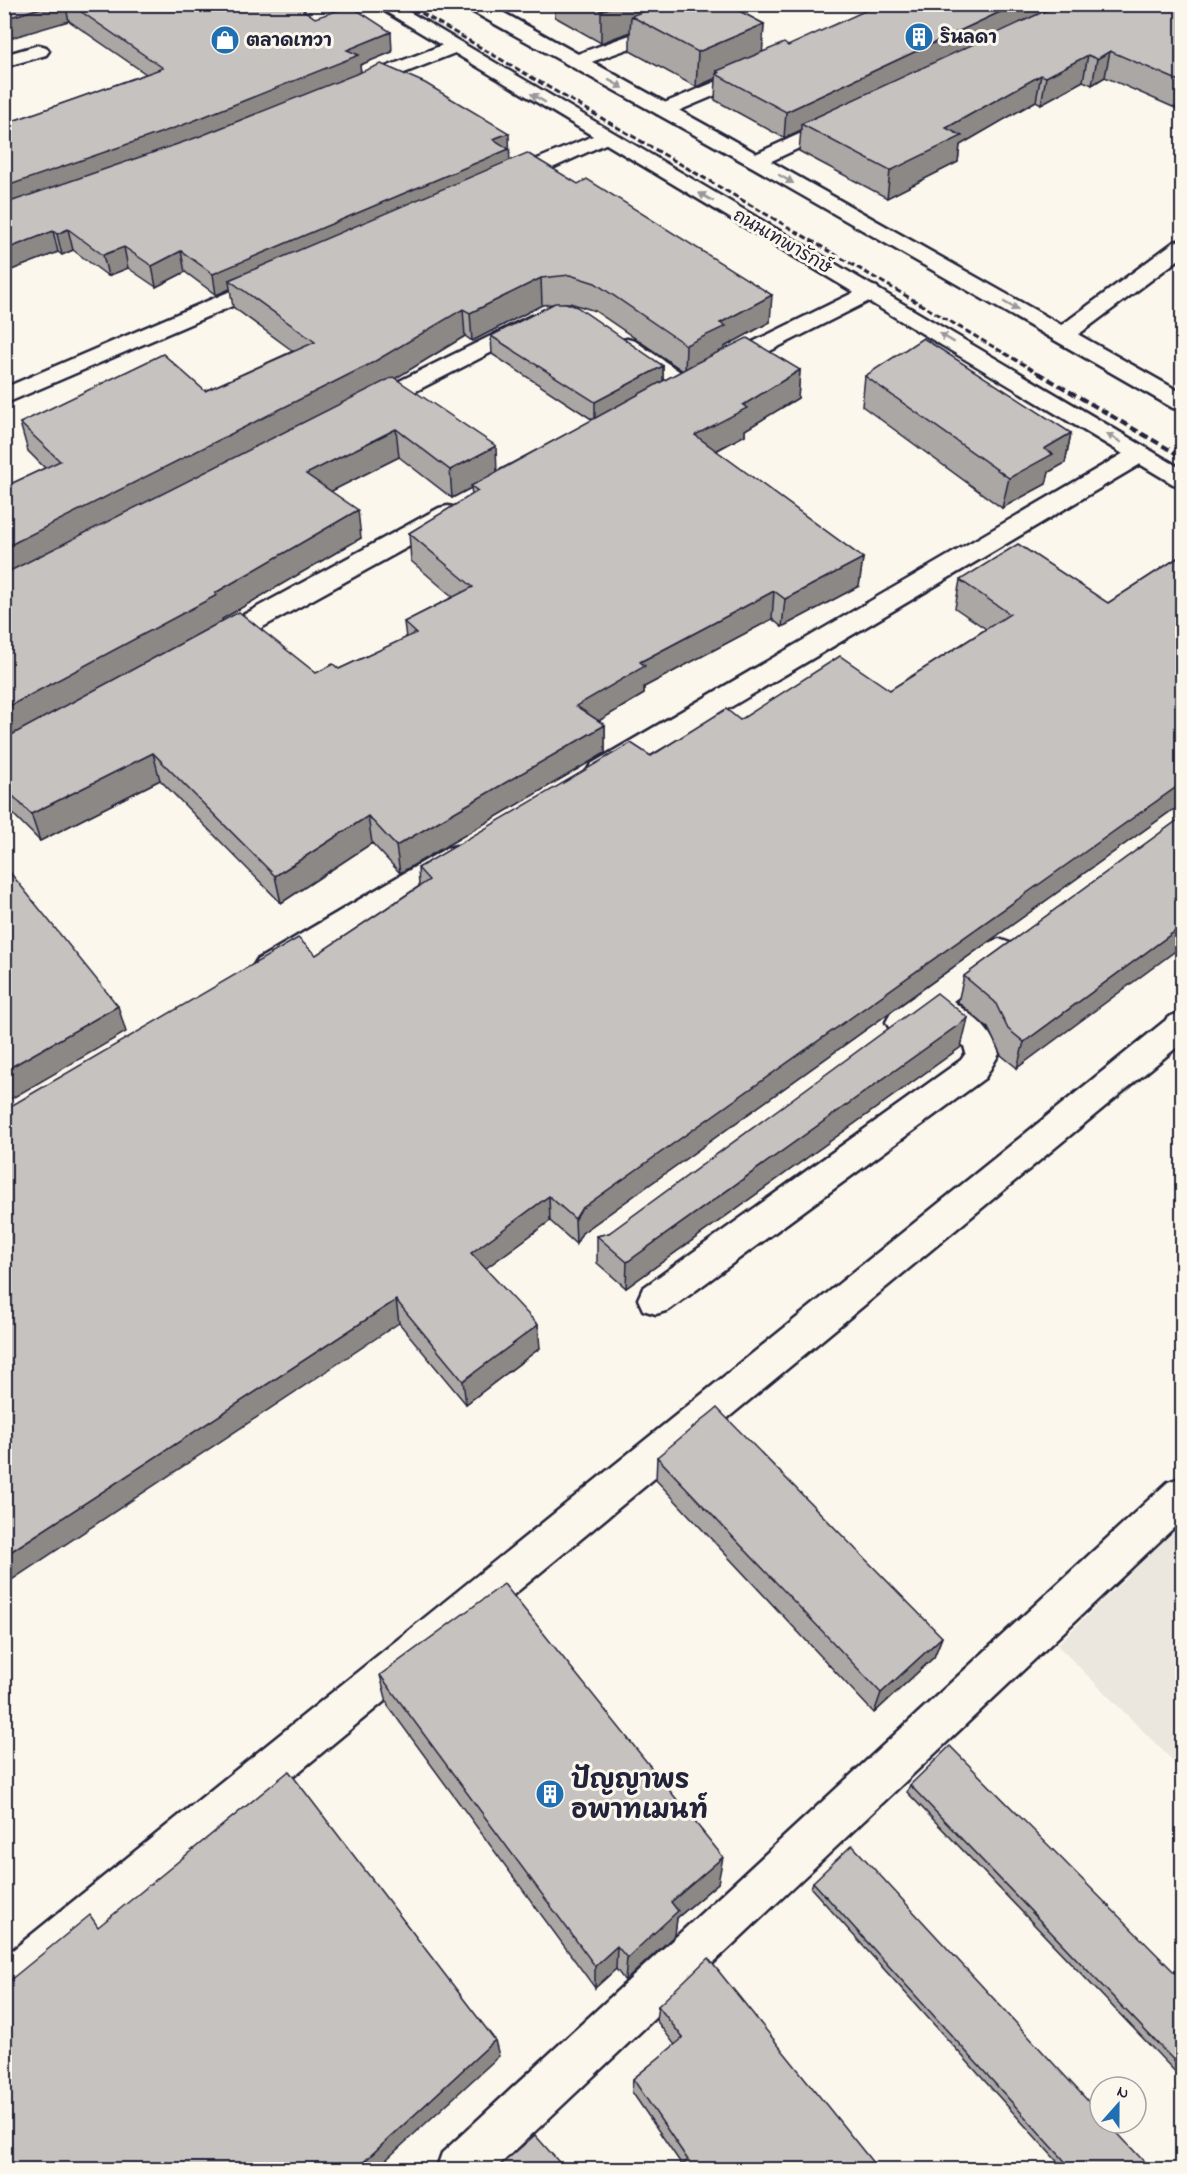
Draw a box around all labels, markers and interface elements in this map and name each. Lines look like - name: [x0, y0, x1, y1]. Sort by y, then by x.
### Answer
- building icon: รินลดา: [903, 21, 935, 53]
- shop icon: ตลาดเทวา: [209, 24, 241, 56]
- place label: รินลดา: [940, 26, 997, 52]
- place label: ตลาดเทวา: [246, 29, 332, 55]
- one-way arrow: [608, 79, 625, 89]
- one-way arrow: [530, 92, 546, 103]
- one-way arrow: [778, 173, 795, 183]
- one-way arrow: [698, 192, 715, 202]
- street label: ถนนเทพารักษ์: [727, 202, 838, 282]
- one-way arrow: [1003, 300, 1019, 311]
- one-way arrow: [939, 333, 955, 344]
- one-way arrow: [1106, 433, 1122, 444]
- place label: ปัญญาพร อพาทเมนท์: [571, 1763, 708, 1831]
- building icon: ปัญญาพร อพาทเมนท์: [534, 1778, 566, 1810]
- north arrow: [1088, 2075, 1148, 2135]
- text: N: [1113, 2080, 1132, 2106]

